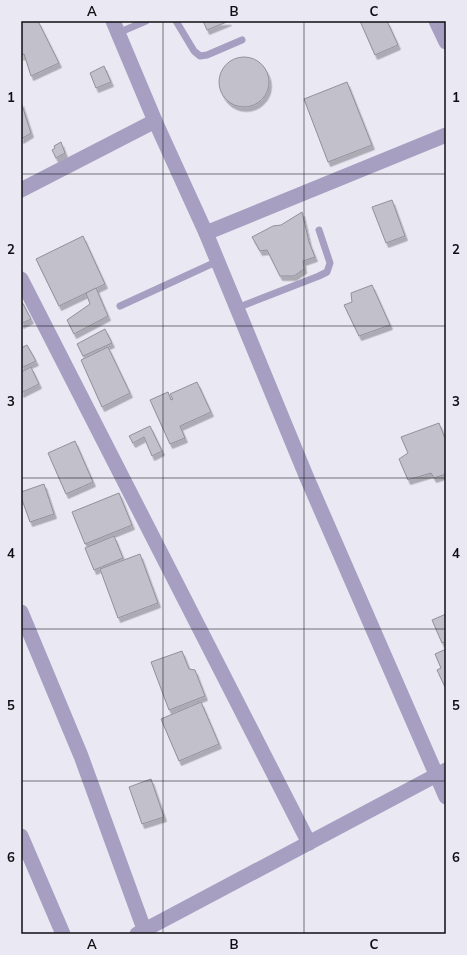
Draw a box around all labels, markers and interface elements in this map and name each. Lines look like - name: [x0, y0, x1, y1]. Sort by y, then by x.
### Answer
- text: A: [87, 3, 97, 19]
- text: B: [230, 3, 239, 19]
- text: C: [370, 3, 379, 19]
- text: 1: [7, 89, 15, 105]
- text: 1: [452, 89, 460, 105]
- text: 2: [7, 241, 15, 257]
- text: 2: [452, 241, 460, 257]
- text: 3: [7, 393, 15, 409]
- text: 3: [452, 393, 460, 409]
- text: 4: [7, 545, 15, 561]
- text: 4: [452, 545, 460, 561]
- text: 5: [7, 697, 15, 713]
- text: 5: [452, 697, 460, 713]
- text: 6: [7, 849, 15, 865]
- text: 6: [452, 849, 460, 865]
- text: A: [87, 936, 97, 952]
- text: B: [230, 936, 239, 952]
- text: C: [370, 936, 379, 952]

